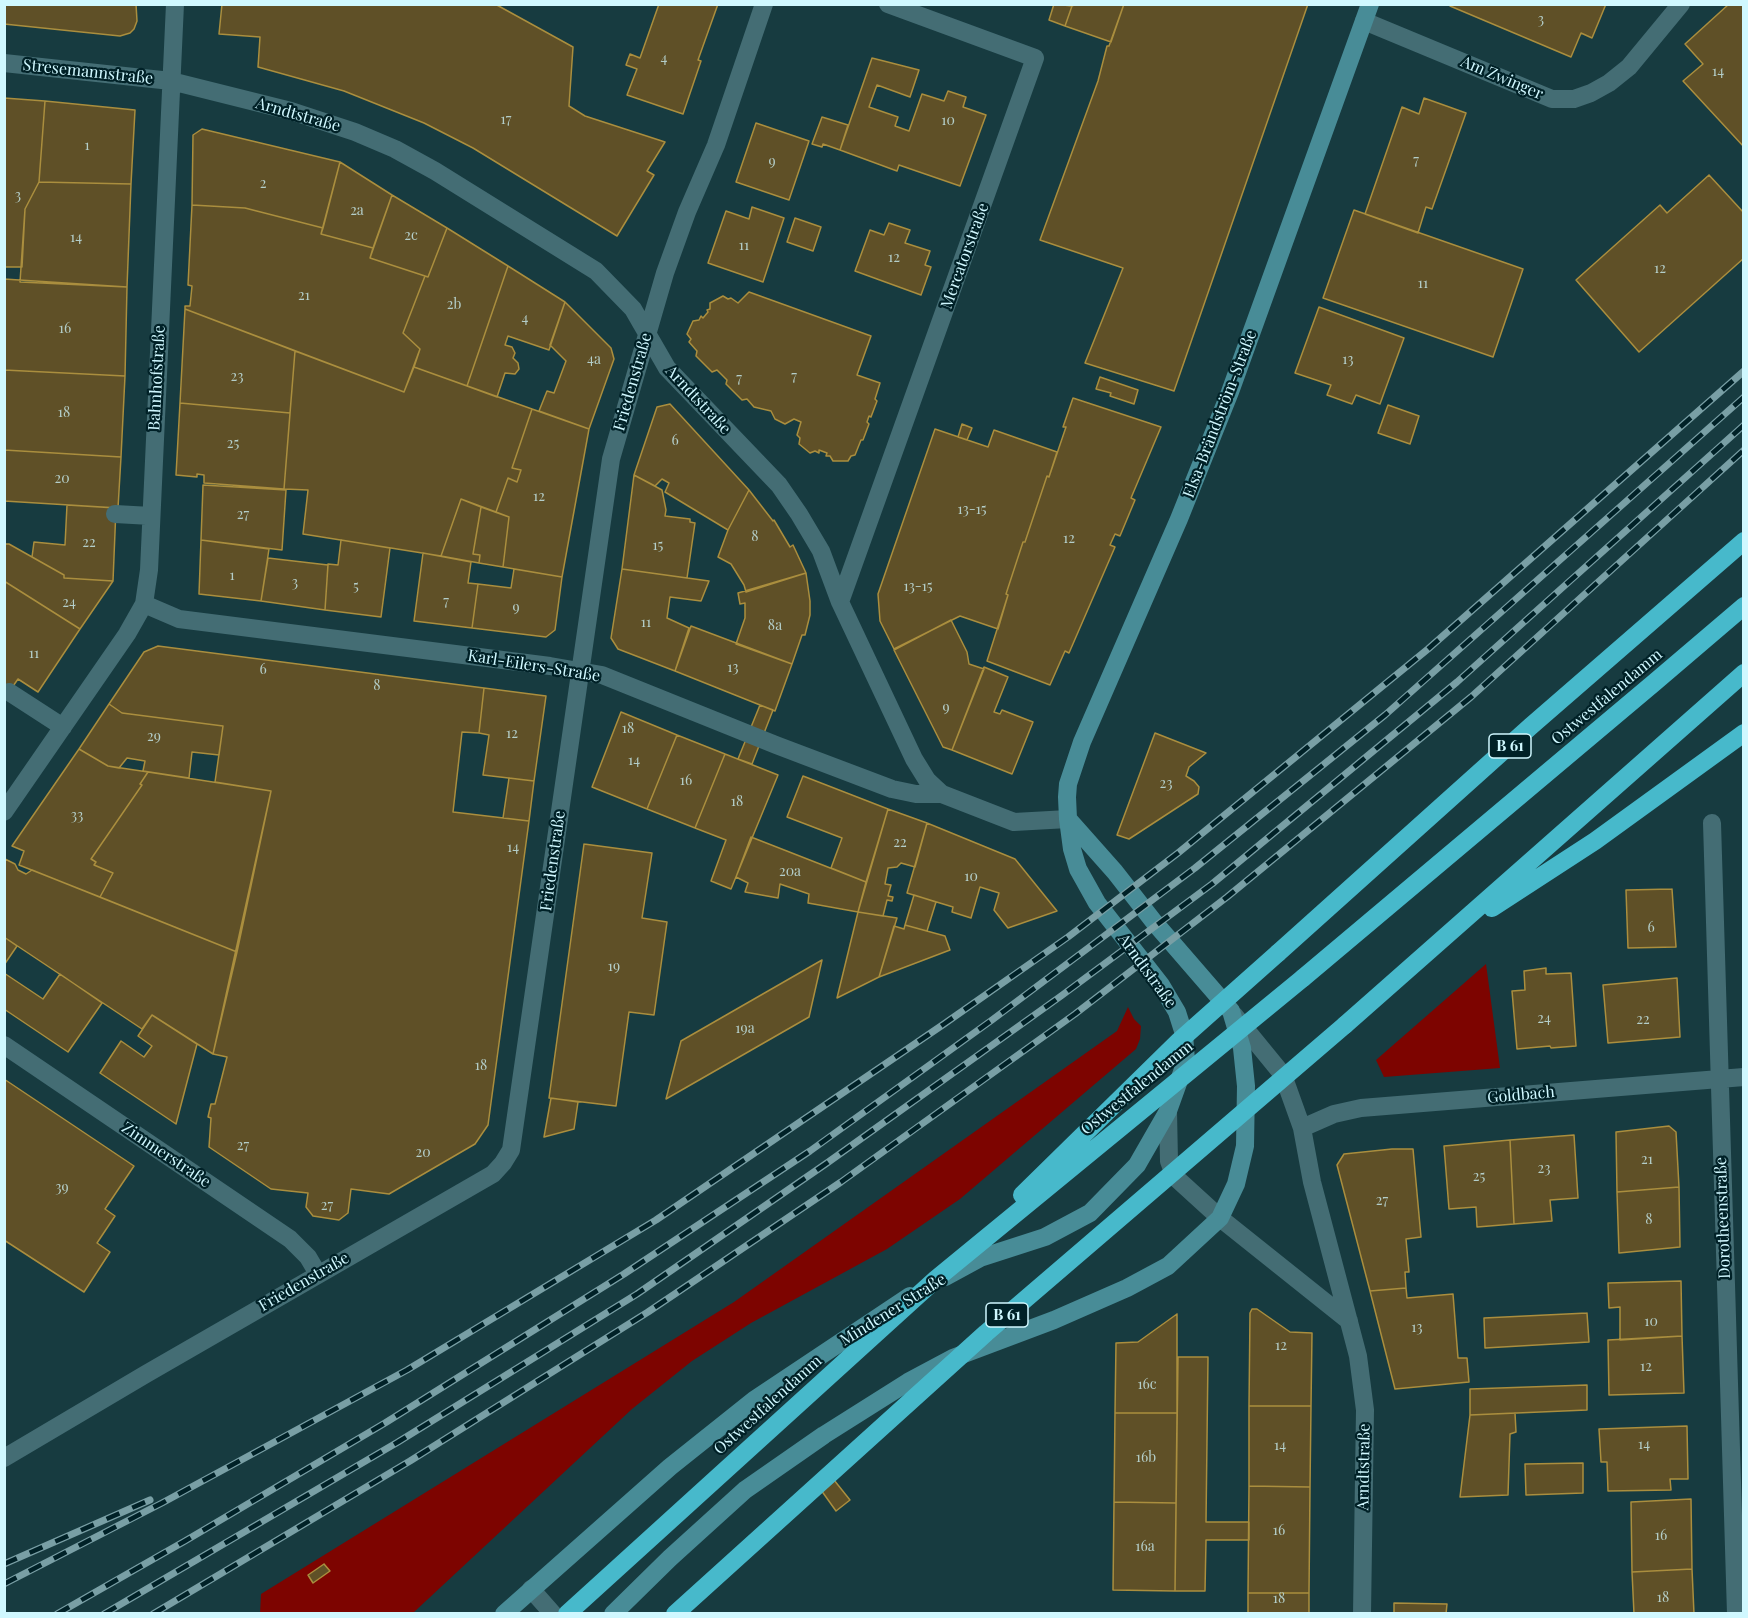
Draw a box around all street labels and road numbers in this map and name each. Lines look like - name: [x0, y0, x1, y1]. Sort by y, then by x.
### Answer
- street label: Am Zwinger: [1458, 52, 1546, 104]
- street label: Stresemannstraße: [22, 56, 154, 88]
- street label: Arndtstraße: [254, 94, 342, 136]
- street label: Mercatorstraße: [937, 200, 993, 312]
- street label: Bahnhofstraße: [145, 325, 169, 431]
- street label: Elsa-Brändström-Straße: [1179, 327, 1261, 501]
- street label: Friedenstraße: [610, 331, 656, 433]
- street label: Arndtstraße: [661, 362, 735, 438]
- street label: Ostwestfalendamm: [1548, 645, 1666, 749]
- street label: Karl-Eilers-Straße: [466, 646, 602, 686]
- road number: B 61: [1489, 734, 1531, 758]
- street label: Friedenstraße: [536, 810, 570, 912]
- street label: Arndtstraße: [1114, 930, 1180, 1012]
- street label: Ostwestfalendamm: [1077, 1037, 1197, 1139]
- street label: Goldbach: [1486, 1082, 1556, 1108]
- street label: Zimmerstraße: [118, 1118, 214, 1192]
- street label: Dorotheenstraße: [1711, 1157, 1735, 1279]
- street label: Friedenstraße: [255, 1248, 353, 1316]
- street label: Mindener Straße: [837, 1270, 949, 1350]
- road number: B 61: [986, 1303, 1028, 1327]
- street label: Ostwestfalendamm: [710, 1351, 826, 1459]
- street label: Arndtstraße: [1354, 1423, 1374, 1511]

